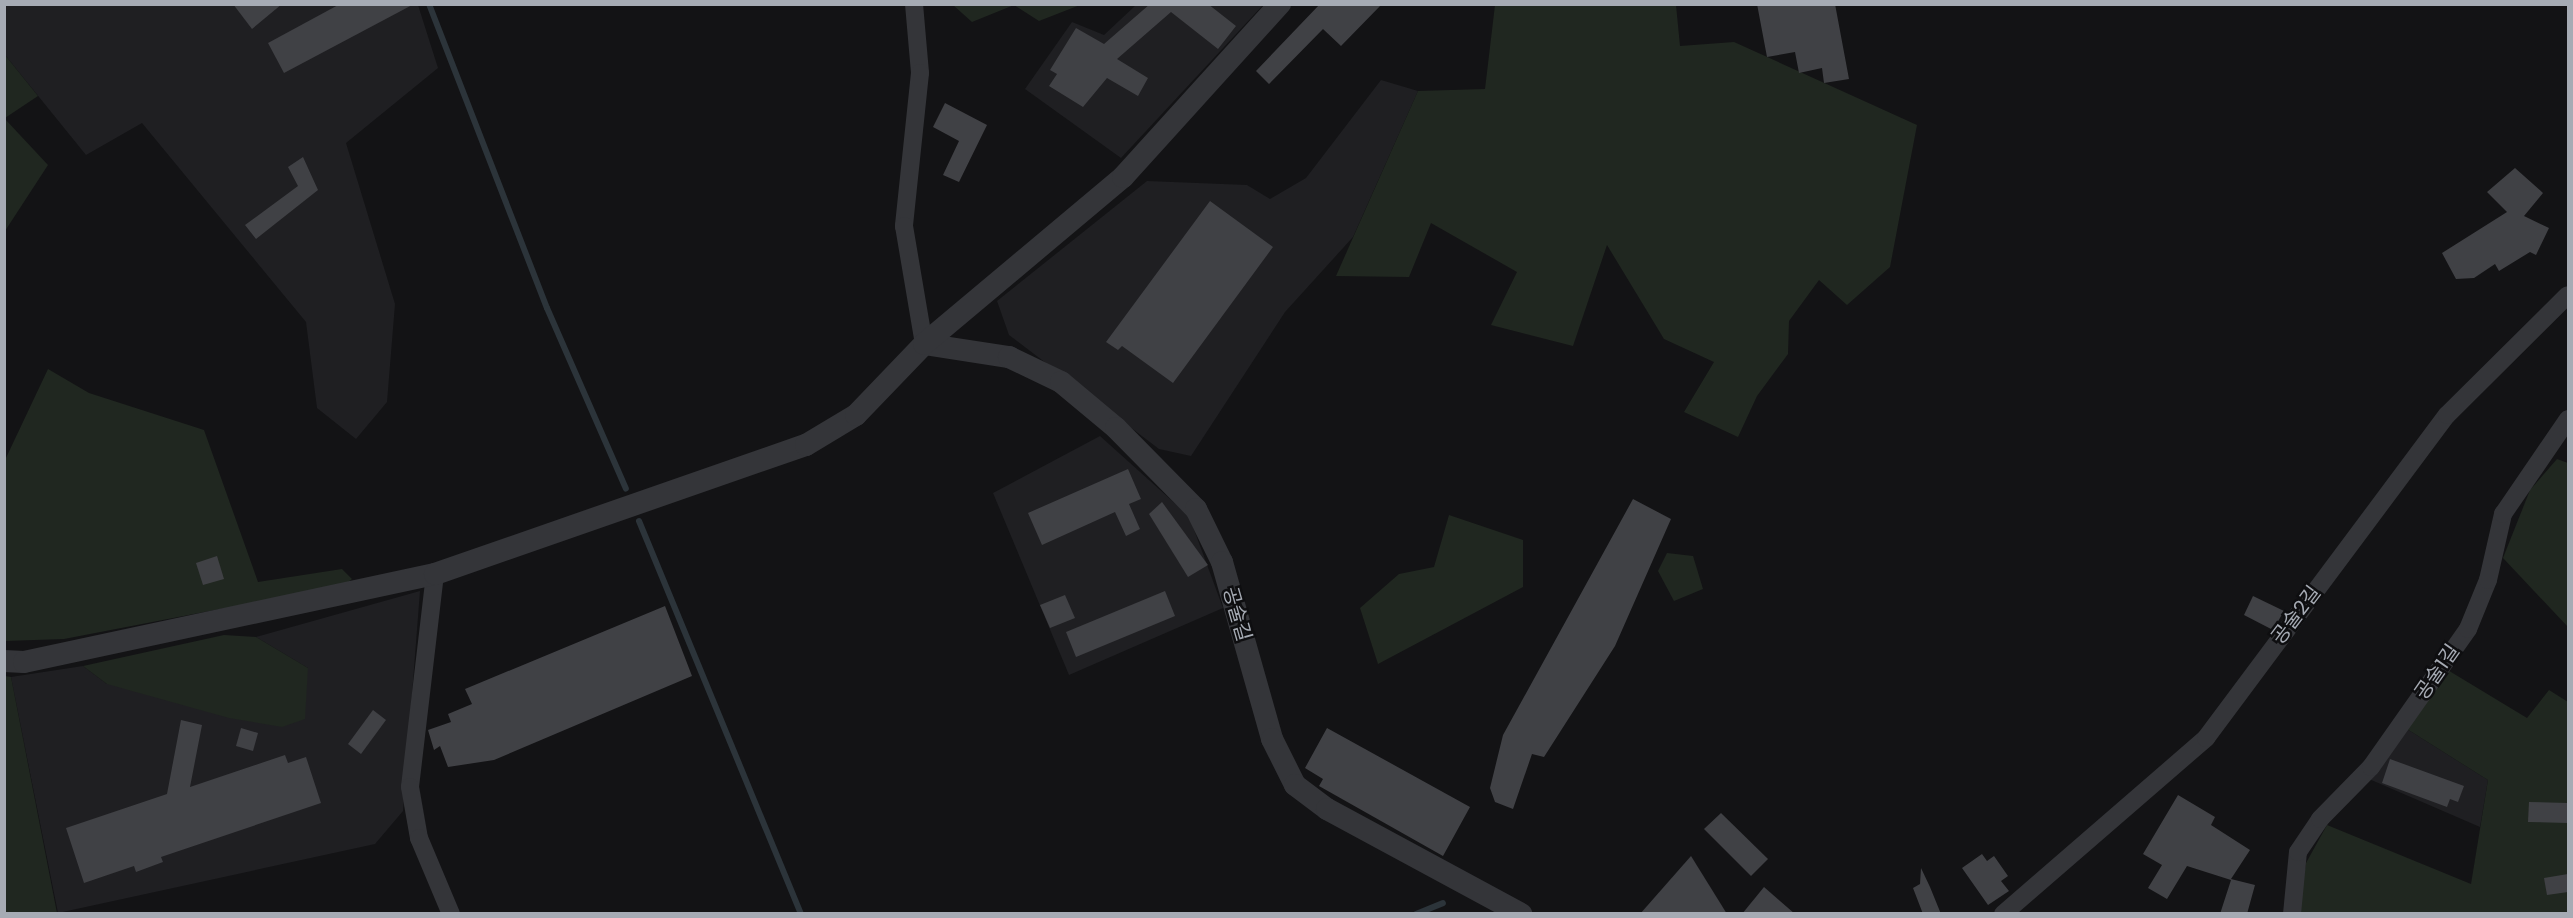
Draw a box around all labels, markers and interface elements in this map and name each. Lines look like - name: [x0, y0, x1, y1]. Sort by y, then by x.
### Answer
- street label: 공술2길: [2266, 581, 2326, 649]
- street label: 공술길: [1218, 584, 1256, 644]
- street label: 공술1길: [2410, 640, 2464, 704]

